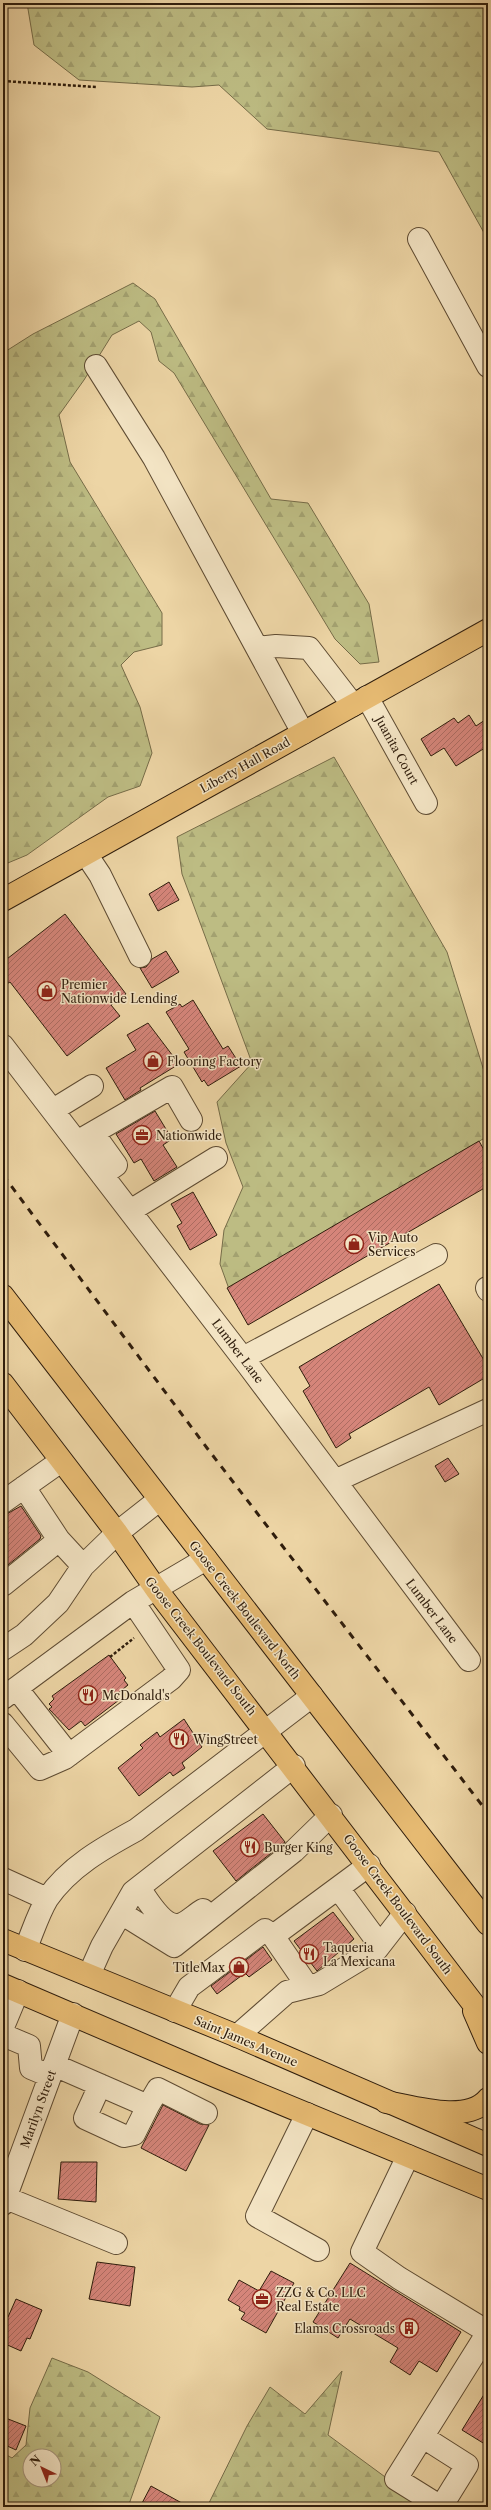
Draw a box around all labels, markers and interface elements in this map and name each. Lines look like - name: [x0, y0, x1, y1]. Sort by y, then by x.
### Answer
- street label: Juanita Court: [371, 711, 422, 788]
- street label: Liberty Hall Road: [197, 734, 293, 796]
- place label: Premier Nationwide Lending: [61, 977, 178, 1006]
- shop icon: Premier Nationwide Lending: [36, 980, 58, 1002]
- shop icon: Flooring Factory: [142, 1050, 164, 1072]
- place label: Flooring Factory: [167, 1054, 262, 1069]
- office icon: Nationwide: [131, 1124, 153, 1146]
- place label: Nationwide: [156, 1128, 222, 1143]
- place label: Vip Auto Services: [367, 1230, 418, 1259]
- shop icon: Vip Auto Services: [343, 1233, 365, 1255]
- street label: Lumber Lane: [209, 1316, 267, 1386]
- street label: Goose Creek Boulevard North: [186, 1538, 304, 1683]
- street label: Goose Creek Boulevard South: [142, 1574, 260, 1719]
- street label: Lumber Lane: [403, 1576, 461, 1646]
- restaurant icon: McDonald's: [77, 1684, 99, 1706]
- place label: McDonald's: [102, 1688, 170, 1703]
- restaurant icon: WingStreet: [168, 1728, 190, 1750]
- place label: WingStreet: [192, 1732, 258, 1747]
- street label: Goose Creek Boulevard South: [340, 1831, 456, 1977]
- restaurant icon: Burger King: [239, 1836, 261, 1858]
- place label: Burger King: [264, 1840, 333, 1855]
- place label: Taqueria La Mexicana: [323, 1940, 396, 1969]
- restaurant icon: Taqueria La Mexicana: [298, 1943, 320, 1965]
- shop icon: TitleMax: [228, 1956, 250, 1978]
- place label: TitleMax: [173, 1960, 225, 1975]
- street label: Saint James Avenue: [192, 2012, 300, 2070]
- street label: Marilyn Street: [17, 2067, 59, 2150]
- place label: ZZG & Co. LLC Real Estate: [276, 2285, 366, 2314]
- office icon: ZZG & Co. LLC Real Estate: [251, 2288, 273, 2310]
- building icon: Elams Crossroads: [398, 2317, 420, 2339]
- place label: Elams Crossroads: [294, 2321, 395, 2336]
- north arrow: [22, 2448, 62, 2488]
- text: N: [27, 2452, 44, 2469]

